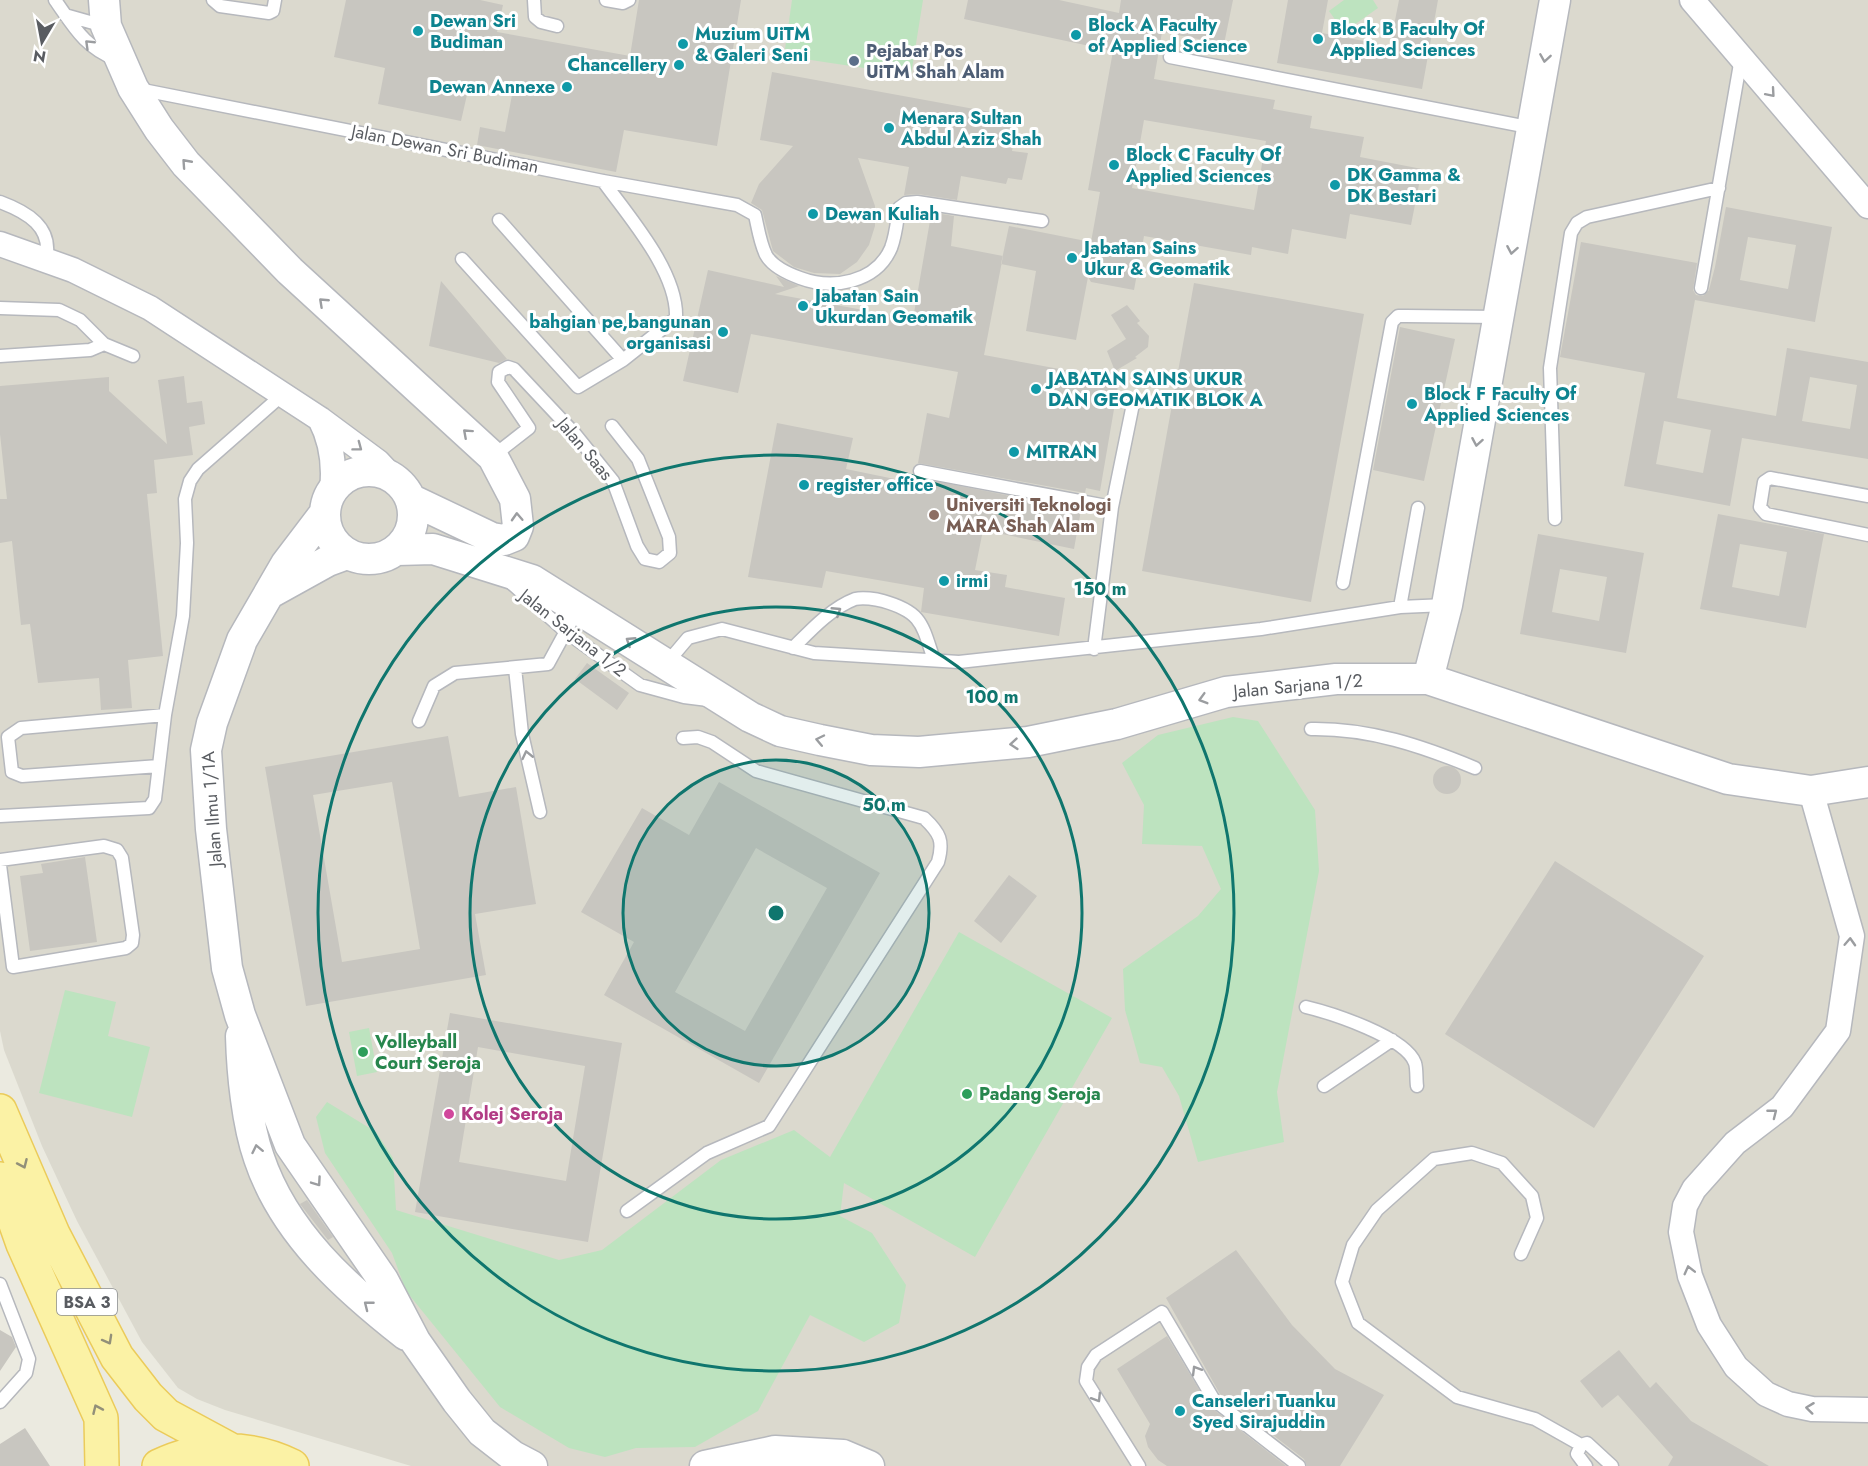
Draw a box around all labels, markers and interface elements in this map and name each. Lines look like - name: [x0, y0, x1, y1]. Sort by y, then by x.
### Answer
- place label: Dewan Sri Budiman: [430, 8, 516, 55]
- north arrow: [12, 12, 72, 72]
- place label: Block A Faculty of Applied Science: [1088, 12, 1247, 59]
- place label: Block B Faculty Of Applied Sciences: [1329, 16, 1485, 63]
- place label: Muzium UiTM & Galeri Seni: [695, 21, 810, 68]
- marker: Dewan Sri Budiman: [411, 24, 425, 38]
- marker: Block A Faculty of Applied Science: [1069, 28, 1083, 42]
- marker: Block B Faculty Of Applied Sciences: [1311, 32, 1325, 46]
- marker: Muzium UiTM & Galeri Seni: [676, 37, 690, 51]
- place label: Pejabat Pos UiTM Shah Alam: [866, 38, 1005, 85]
- one-way arrow: [86, 40, 96, 51]
- text: N: [31, 44, 48, 69]
- place label: Chancellery: [568, 52, 668, 78]
- one-way arrow: [1540, 53, 1552, 62]
- marker: Pejabat Pos UiTM Shah Alam: [847, 54, 861, 68]
- marker: Chancellery: [672, 58, 686, 72]
- place label: Dewan Annexe: [429, 74, 555, 100]
- marker: Dewan Annexe: [560, 80, 574, 94]
- one-way arrow: [1764, 86, 1775, 97]
- place label: Menara Sultan Abdul Aziz Shah: [900, 105, 1042, 152]
- street label: Jalan Dewan Sri Budiman: [347, 118, 541, 180]
- marker: Menara Sultan Abdul Aziz Shah: [882, 121, 896, 135]
- place label: Block C Faculty Of Applied Sciences: [1125, 142, 1282, 189]
- marker: Block C Faculty Of Applied Sciences: [1107, 158, 1121, 172]
- one-way arrow: [182, 159, 193, 170]
- place label: DK Gamma & DK Bestari: [1347, 162, 1461, 209]
- marker: DK Gamma & DK Bestari: [1328, 178, 1342, 192]
- place label: Dewan Kuliah: [825, 201, 940, 227]
- marker: Dewan Kuliah: [806, 207, 820, 221]
- place label: Jabatan Sains Ukur & Geomatik: [1081, 235, 1231, 282]
- one-way arrow: [1506, 244, 1519, 254]
- marker: Jabatan Sains Ukur & Geomatik: [1065, 251, 1079, 265]
- place label: Jabatan Sain Ukurdan Geomatik: [812, 283, 974, 330]
- one-way arrow: [319, 298, 329, 309]
- marker: Jabatan Sain Ukurdan Geomatik: [796, 299, 810, 313]
- place label: bahgian pe,bangunan organisasi: [529, 309, 711, 356]
- marker: bahgian pe,bangunan organisasi: [716, 325, 730, 339]
- place label: JABATAN SAINS UKUR DAN GEOMATIK BLOK A: [1045, 366, 1263, 413]
- place label: Block F Faculty Of Applied Sciences: [1423, 381, 1577, 428]
- marker: JABATAN SAINS UKUR DAN GEOMATIK BLOK A: [1029, 382, 1043, 396]
- marker: Block F Faculty Of Applied Sciences: [1405, 397, 1419, 411]
- street label: Jalan Saas: [550, 410, 619, 486]
- one-way arrow: [463, 429, 474, 440]
- one-way arrow: [1471, 436, 1484, 446]
- place label: MITRAN: [1026, 439, 1097, 465]
- one-way arrow: [351, 440, 362, 451]
- marker: MITRAN: [1007, 445, 1021, 459]
- place label: register office: [816, 472, 934, 498]
- marker: register office: [797, 478, 811, 492]
- place label: Universiti Teknologi MARA Shah Alam: [946, 492, 1112, 539]
- marker: Universiti Teknologi MARA Shah Alam: [927, 508, 941, 522]
- one-way arrow: [511, 512, 524, 521]
- place label: irmi: [956, 568, 988, 594]
- marker: irmi: [937, 574, 951, 588]
- text: 150 m: [1074, 576, 1126, 602]
- street label: Jalan Sarjana 1/2: [512, 582, 632, 683]
- one-way arrow: [831, 606, 841, 618]
- one-way arrow: [626, 637, 636, 649]
- street label: Jalan Sarjana 1/2: [1230, 667, 1364, 705]
- text: 100 m: [965, 684, 1019, 710]
- one-way arrow: [1198, 692, 1209, 704]
- one-way arrow: [815, 734, 825, 747]
- one-way arrow: [1009, 737, 1018, 750]
- street label: Jalan Ilmu 1/1A: [195, 750, 229, 869]
- one-way arrow: [521, 751, 534, 761]
- text: 50 m: [862, 792, 906, 818]
- centre of rings: [766, 903, 786, 923]
- one-way arrow: [1844, 937, 1857, 946]
- place label: Volleyball Court Seroja: [374, 1029, 481, 1076]
- marker: Volleyball Court Seroja: [356, 1045, 370, 1059]
- place label: Padang Seroja: [979, 1081, 1101, 1107]
- marker: Padang Seroja: [960, 1087, 974, 1101]
- place label: Kolej Seroja: [461, 1101, 563, 1127]
- marker: Kolej Seroja: [442, 1107, 456, 1121]
- one-way arrow: [1767, 1110, 1778, 1121]
- one-way arrow: [251, 1144, 264, 1154]
- one-way arrow: [16, 1158, 28, 1169]
- one-way arrow: [310, 1175, 321, 1186]
- one-way arrow: [1684, 1265, 1697, 1275]
- road number: BSA 3: [57, 1289, 117, 1315]
- one-way arrow: [364, 1302, 375, 1313]
- one-way arrow: [101, 1334, 112, 1344]
- one-way arrow: [1192, 1366, 1203, 1376]
- place label: Canseleri Tuanku Syed Sirajuddin: [1192, 1388, 1336, 1435]
- one-way arrow: [1090, 1391, 1101, 1402]
- one-way arrow: [1805, 1402, 1814, 1414]
- one-way arrow: [92, 1404, 104, 1415]
- marker: Canseleri Tuanku Syed Sirajuddin: [1173, 1404, 1187, 1418]

